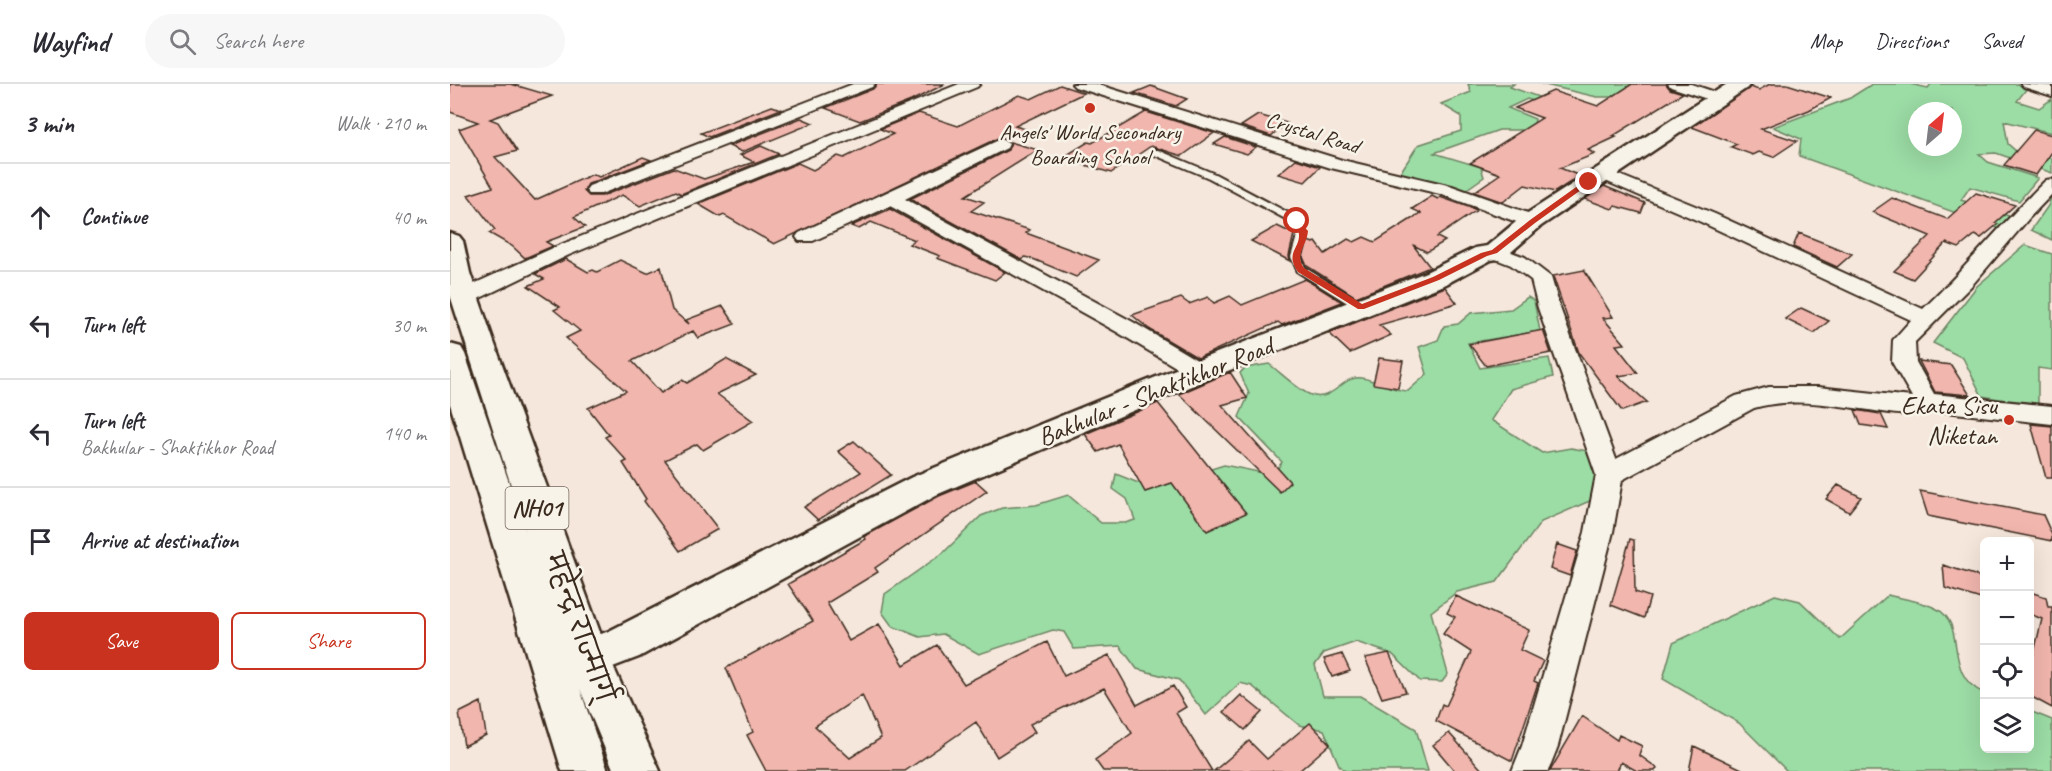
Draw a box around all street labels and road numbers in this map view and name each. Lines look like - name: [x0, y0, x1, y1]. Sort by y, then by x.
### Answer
- street label: Crystal Road: [1263, 105, 1366, 161]
- street label: Bakhular - Shaktikhor Road: [1033, 328, 1281, 454]
- road number: NH01: [506, 487, 568, 529]
- street label: महेन्द्र राज्मार्ग्: [534, 544, 628, 709]

